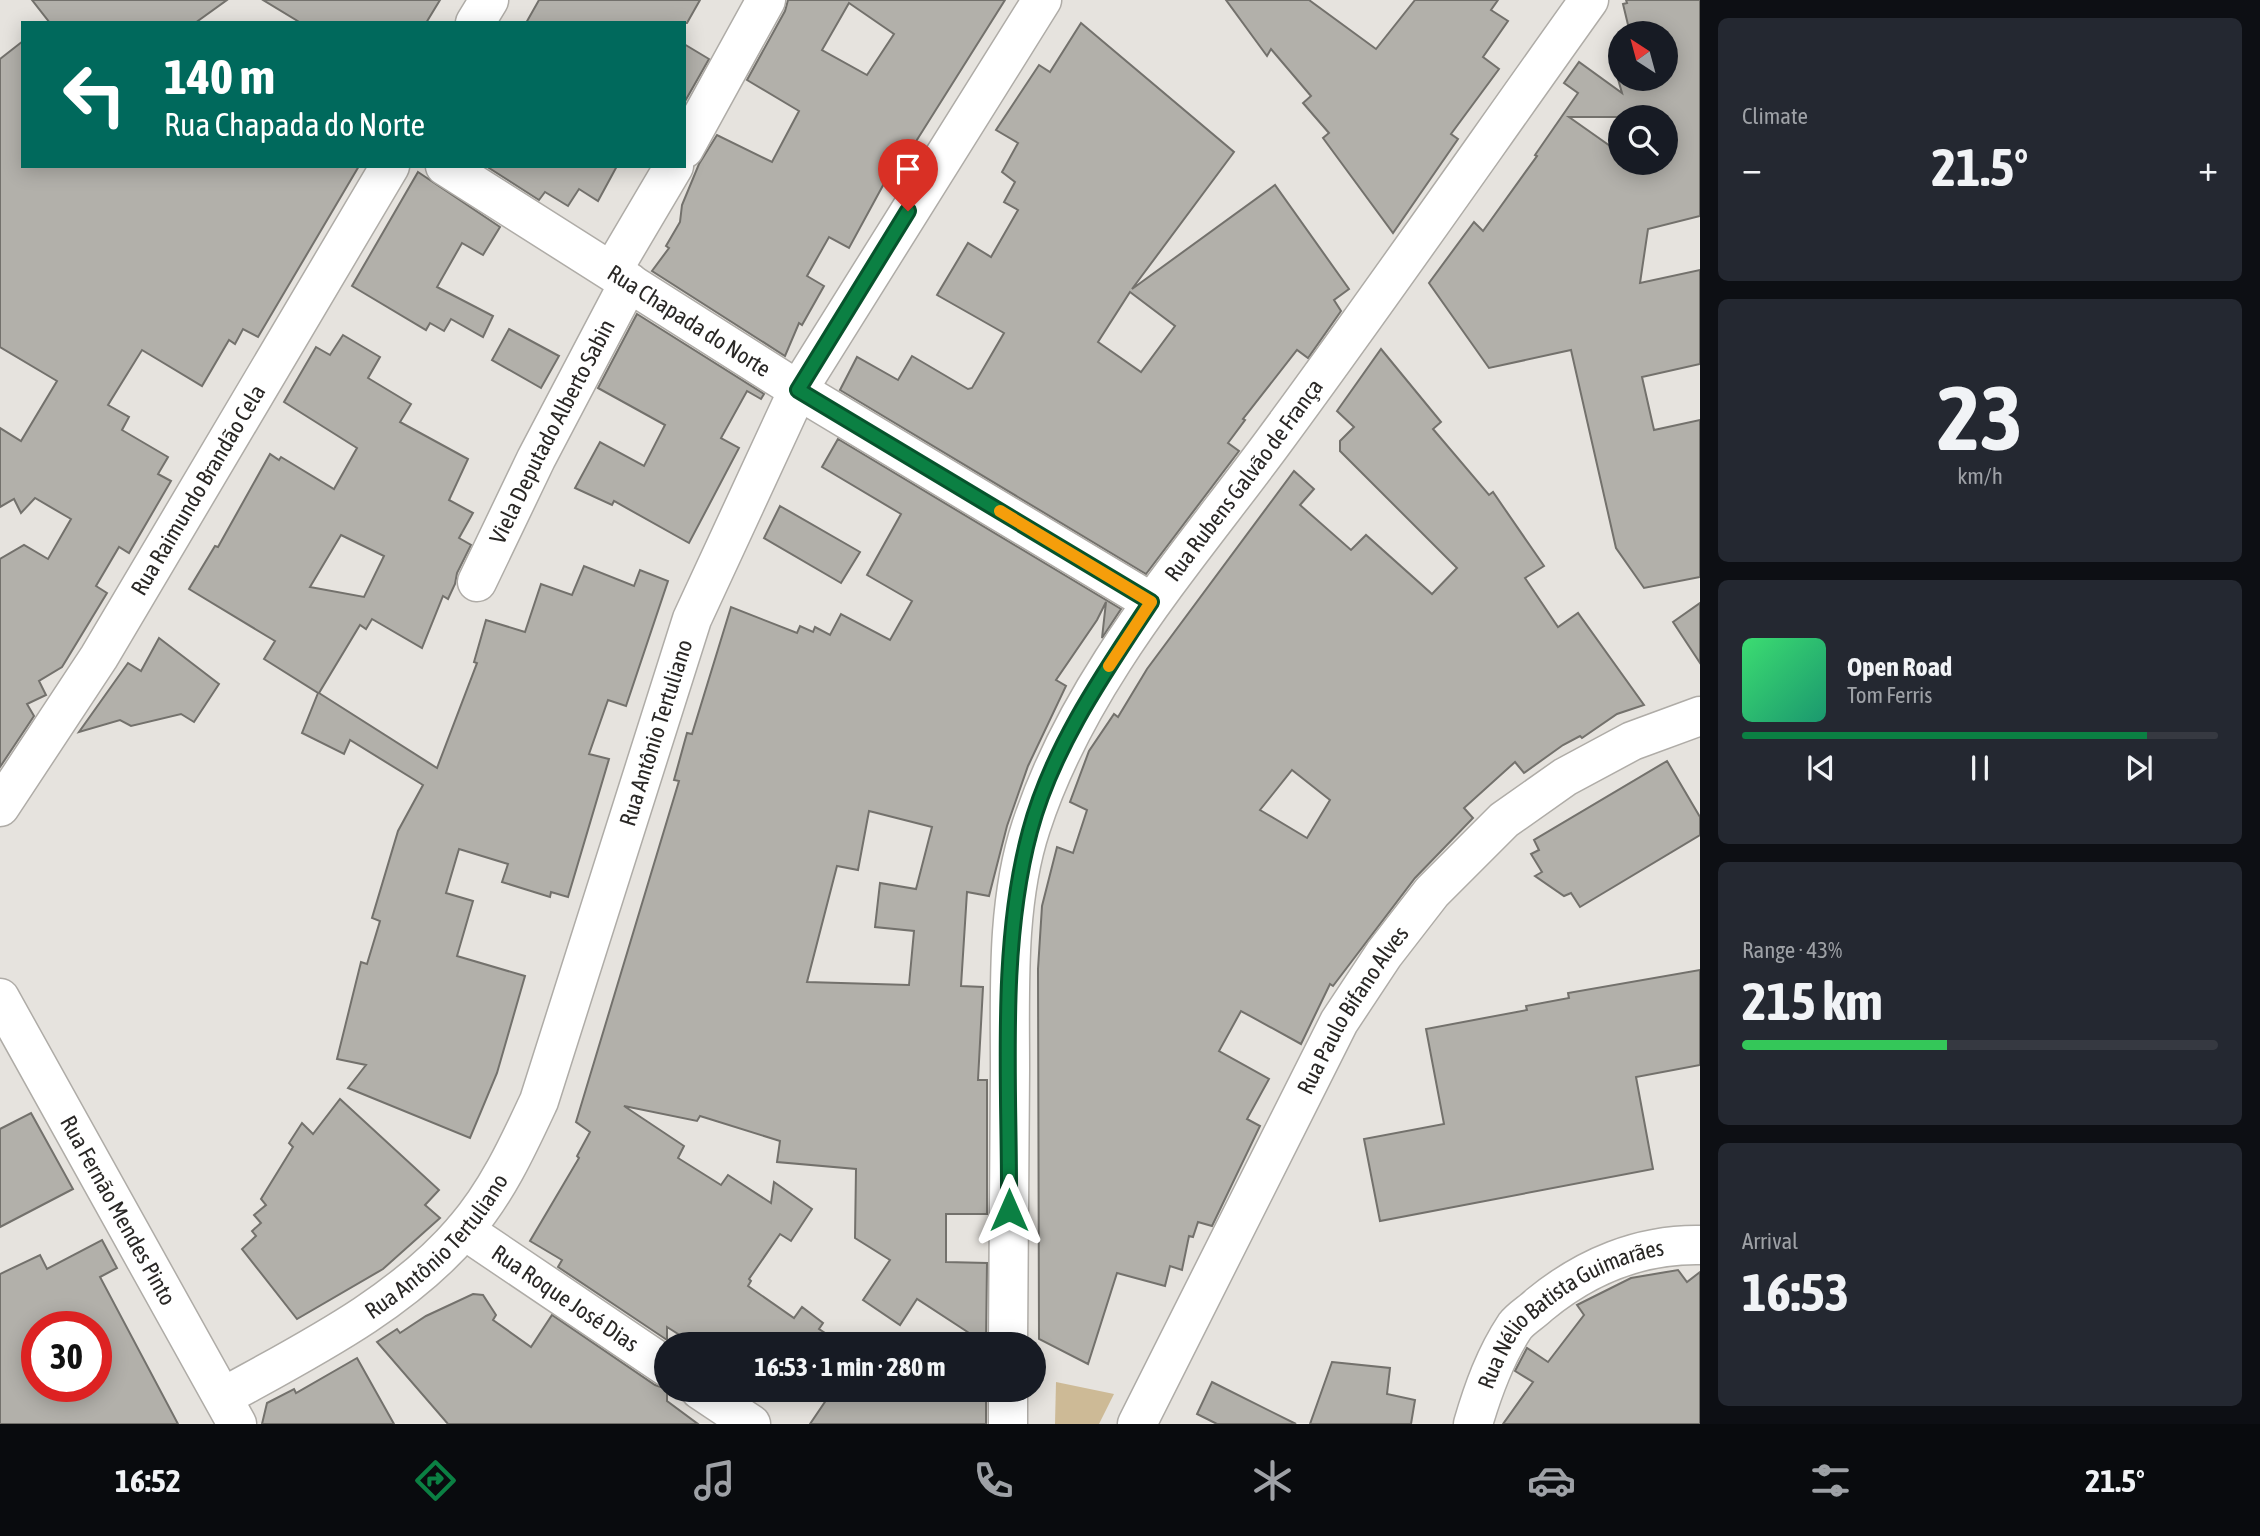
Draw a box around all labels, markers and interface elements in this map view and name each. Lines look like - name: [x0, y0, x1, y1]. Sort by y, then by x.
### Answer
- north arrow: [1608, 21, 1678, 91]
- map controls: [1608, 21, 1678, 175]
- text: 140 m: [164, 48, 275, 104]
- icon: left: [49, 49, 140, 140]
- text: Climate: [1742, 103, 1808, 129]
- button: search: [1608, 105, 1678, 175]
- text: Rua Chapada do Norte: [164, 106, 425, 143]
- text: 21.5°: [1932, 137, 2028, 197]
- pin: [878, 139, 938, 211]
- text: −: [1742, 146, 1762, 189]
- text: +: [2198, 146, 2218, 189]
- icon: arrive: [889, 150, 927, 188]
- street label: Rua Chapada do Norte: [603, 260, 775, 382]
- street label: Viela Deputado Alberto Sabin: [484, 315, 620, 548]
- text: 23: [1937, 365, 2023, 469]
- street label: Rua Rubens Galvão de França: [1159, 374, 1328, 586]
- street label: Rua Raimundo Brandão Cela: [126, 380, 270, 600]
- text: km/h: [1957, 463, 2003, 489]
- street label: Rua Antônio Tertuliano: [614, 636, 698, 829]
- text: Open Road: [1847, 652, 1952, 682]
- text: Tom Ferris: [1847, 682, 1932, 708]
- icon: previous: [1802, 749, 1840, 787]
- icon: pause: [1961, 749, 1999, 787]
- icon: next: [2120, 749, 2158, 787]
- street label: Rua Paulo Bifano Alves: [1292, 921, 1414, 1098]
- text: Range · 43%: [1742, 937, 1842, 963]
- text: 215 km: [1742, 971, 1883, 1031]
- street label: Rua Fernão Mendes Pinto: [55, 1111, 181, 1310]
- street label: Rua Antônio Tertuliano: [360, 1169, 513, 1324]
- position arrow: [972, 1173, 1046, 1247]
- text: Arrival: [1742, 1228, 1798, 1254]
- street label: Rua Nélio Batista Guimarães: [1473, 1235, 1666, 1392]
- street label: Rua Roque José Dias: [487, 1240, 643, 1357]
- text: 16:53: [1742, 1262, 1849, 1322]
- speed limit sign: 30: [21, 1311, 112, 1402]
- text: 16:53 · 1 min · 280 m: [755, 1352, 945, 1382]
- icon: directions: [411, 1456, 460, 1505]
- icon: music: [690, 1456, 739, 1505]
- icon: phone: [969, 1456, 1018, 1505]
- icon: climate: [1248, 1456, 1297, 1505]
- icon: car: [1527, 1456, 1576, 1505]
- icon: filters: [1806, 1456, 1855, 1505]
- text: 16:52: [115, 1462, 181, 1499]
- text: 21.5°: [2085, 1462, 2145, 1499]

